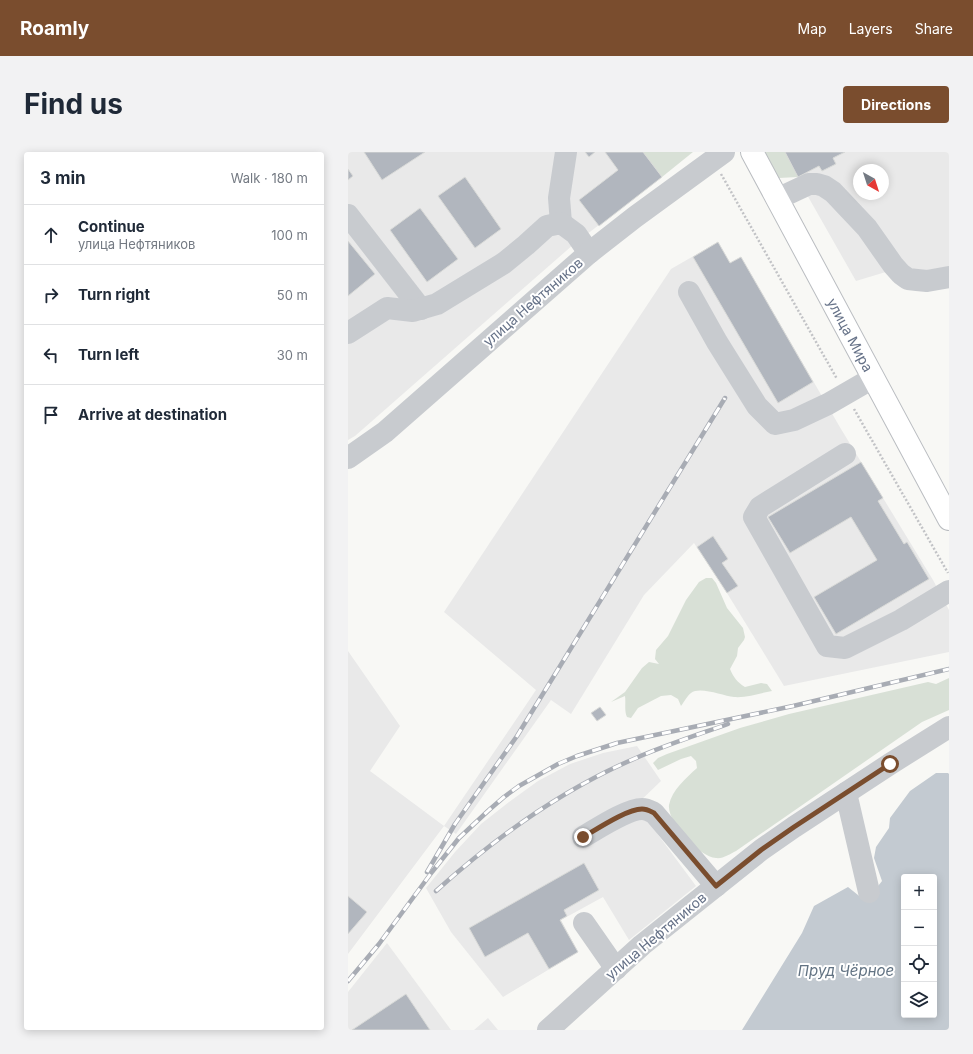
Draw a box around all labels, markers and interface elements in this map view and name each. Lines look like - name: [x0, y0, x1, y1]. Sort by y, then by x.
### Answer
- text: Roamly: [20, 17, 89, 40]
- text: Map: [798, 20, 827, 37]
- text: Layers: [849, 20, 893, 37]
- text: Share: [915, 20, 953, 37]
- button: Directions: [843, 86, 949, 123]
- text: Find us: [24, 87, 123, 121]
- north arrow: [853, 164, 889, 200]
- text: 3 min: [40, 168, 86, 188]
- text: Walk · 180 m: [231, 170, 308, 186]
- text: Continue: [78, 217, 145, 236]
- icon: ahead: [40, 224, 62, 246]
- text: 100 m: [271, 227, 308, 243]
- text: улица Нефтяников: [78, 236, 195, 252]
- street label: улица Нефтяников: [479, 254, 586, 349]
- icon: right: [40, 284, 62, 306]
- text: Turn right: [78, 285, 150, 304]
- text: 50 m: [277, 287, 308, 303]
- street label: улица Мира: [824, 295, 877, 375]
- icon: left: [40, 344, 62, 366]
- text: Turn left: [78, 345, 139, 364]
- text: 30 m: [277, 347, 308, 363]
- icon: arrive: [40, 404, 62, 426]
- text: Arrive at destination: [78, 405, 227, 424]
- route start: [881, 755, 899, 773]
- route end: [574, 828, 592, 846]
- map controls: [901, 874, 937, 1018]
- button: +: [901, 874, 937, 910]
- street label: улица Нефтяников: [602, 888, 710, 983]
- button: −: [901, 910, 937, 946]
- button: locate: [901, 946, 937, 982]
- water label: Пруд Чёрное: [798, 961, 894, 980]
- button: layers: [901, 982, 937, 1018]

